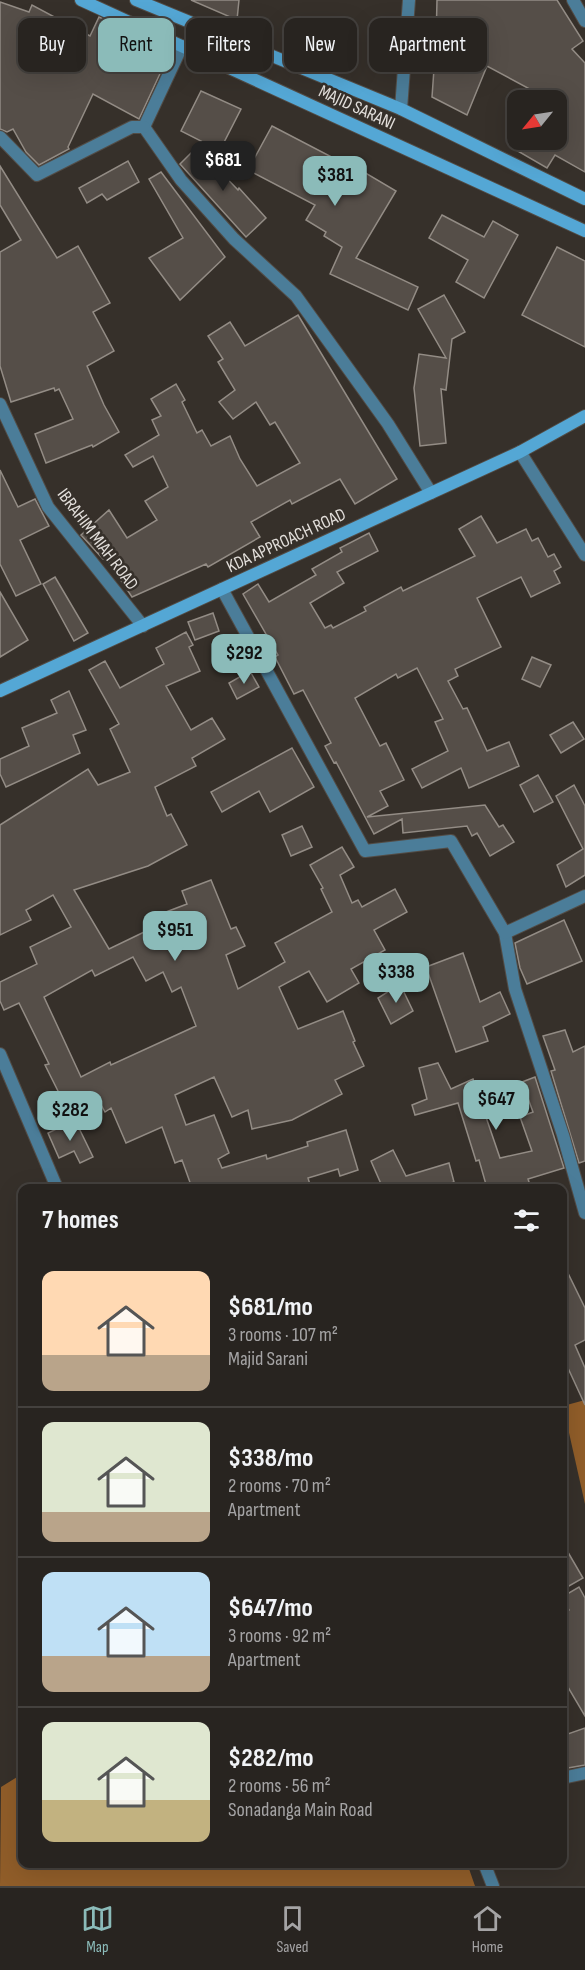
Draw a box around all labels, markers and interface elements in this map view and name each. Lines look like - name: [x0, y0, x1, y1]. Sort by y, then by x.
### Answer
- chip: Buy: [18, 18, 86, 72]
- chip: Rent: [98, 18, 174, 72]
- chip: Filters: [186, 18, 272, 72]
- chip: New: [284, 18, 357, 72]
- chip: Apartment: [369, 18, 487, 72]
- street label: MAJID SARANI: [315, 81, 398, 134]
- north arrow: [507, 90, 567, 150]
- map controls: [507, 90, 567, 150]
- pin: $681: [187, 141, 259, 192]
- text: $681: [205, 148, 241, 172]
- pin: $381: [299, 156, 371, 207]
- text: $381: [317, 163, 353, 187]
- street label: IBRAHIM MIAH ROAD: [53, 484, 143, 594]
- street label: KDA APPROACH ROAD: [223, 504, 349, 577]
- pin: $292: [208, 634, 280, 685]
- text: $292: [225, 641, 263, 665]
- pin: $951: [139, 911, 211, 962]
- text: $951: [157, 918, 193, 942]
- pin: $338: [360, 953, 432, 1004]
- text: $338: [377, 960, 415, 984]
- pin: $647: [460, 1080, 532, 1131]
- text: $647: [477, 1087, 515, 1111]
- pin: $282: [34, 1091, 106, 1142]
- text: $282: [51, 1098, 89, 1122]
- icon: filters: [510, 1204, 543, 1237]
- text: 7 homes: [42, 1205, 119, 1236]
- text: $681/mo: [228, 1292, 313, 1323]
- icon: home: [90, 1295, 162, 1367]
- text: 3 rooms · 107 m²: [228, 1323, 338, 1347]
- text: Majid Sarani: [228, 1347, 308, 1371]
- text: $338/mo: [228, 1443, 313, 1474]
- icon: home: [90, 1446, 162, 1518]
- text: 2 rooms · 70 m²: [228, 1474, 331, 1498]
- text: Apartment: [228, 1498, 301, 1522]
- text: $647/mo: [228, 1593, 313, 1624]
- icon: home: [90, 1596, 162, 1668]
- text: 3 rooms · 92 m²: [228, 1624, 331, 1648]
- text: Apartment: [228, 1648, 301, 1672]
- text: $282/mo: [228, 1743, 314, 1774]
- icon: home: [90, 1746, 162, 1818]
- text: 2 rooms · 56 m²: [228, 1774, 331, 1798]
- text: Sonadanga Main Road: [228, 1798, 373, 1822]
- tab: Map: [81, 1902, 114, 1957]
- tab: Saved: [276, 1902, 309, 1957]
- tab: Home: [471, 1902, 504, 1957]

